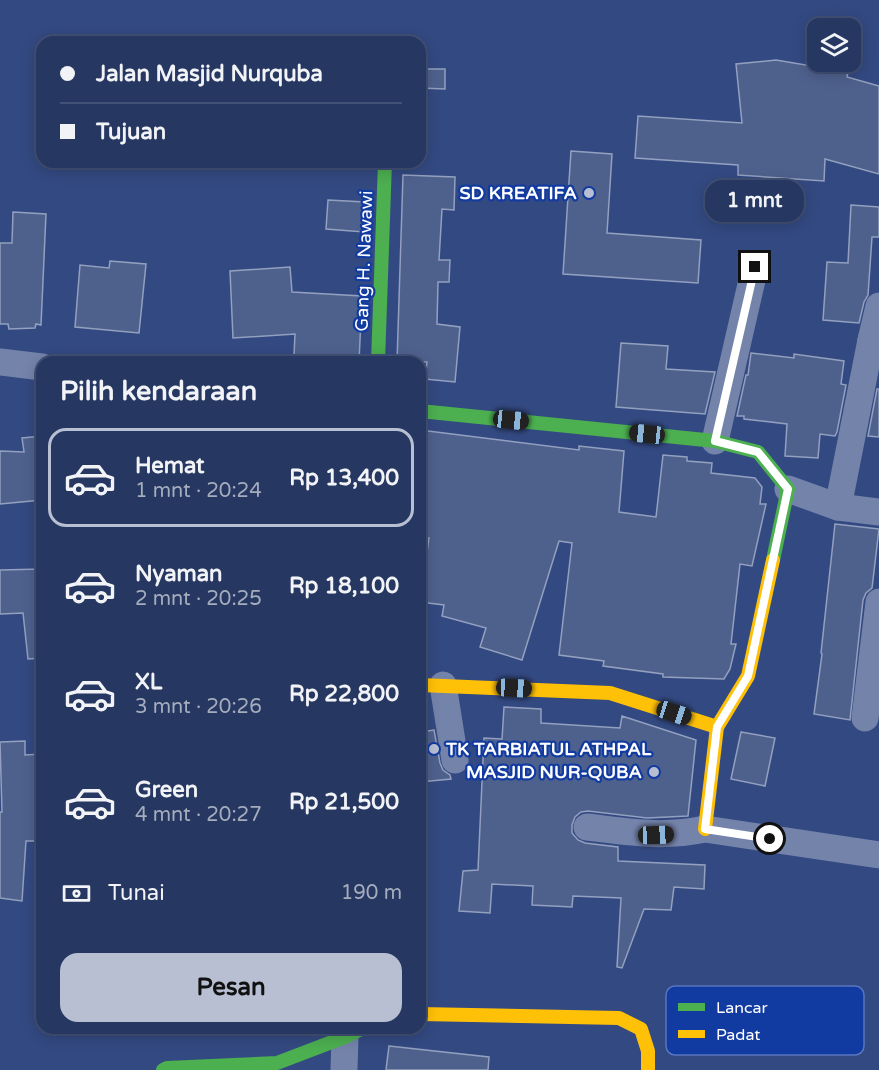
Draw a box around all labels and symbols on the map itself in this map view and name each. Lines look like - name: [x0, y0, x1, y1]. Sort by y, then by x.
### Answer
- callout: 1 mnt: [706, 180, 804, 222]
- place label: SD KREATIFA: [460, 182, 577, 204]
- marker: SD KREATIFA: [582, 186, 596, 200]
- street label: Gang H. Nawawi: [351, 190, 377, 332]
- route end: [741, 253, 768, 280]
- car: [492, 409, 530, 431]
- car: [628, 423, 666, 445]
- car: [496, 678, 532, 698]
- car: [654, 699, 694, 727]
- place label: TK TARBIATUL ATHPAL: [445, 738, 652, 760]
- marker: TK TARBIATUL ATHPAL: [427, 742, 441, 756]
- place label: MASJID NUR-QUBA: [466, 761, 642, 783]
- marker: MASJID NUR-QUBA: [647, 765, 661, 779]
- car: [638, 825, 674, 845]
- route start: [756, 825, 783, 852]
- legend: [666, 986, 864, 1055]
- text: Lancar: [716, 998, 768, 1018]
- text: Padat: [716, 1025, 760, 1045]

